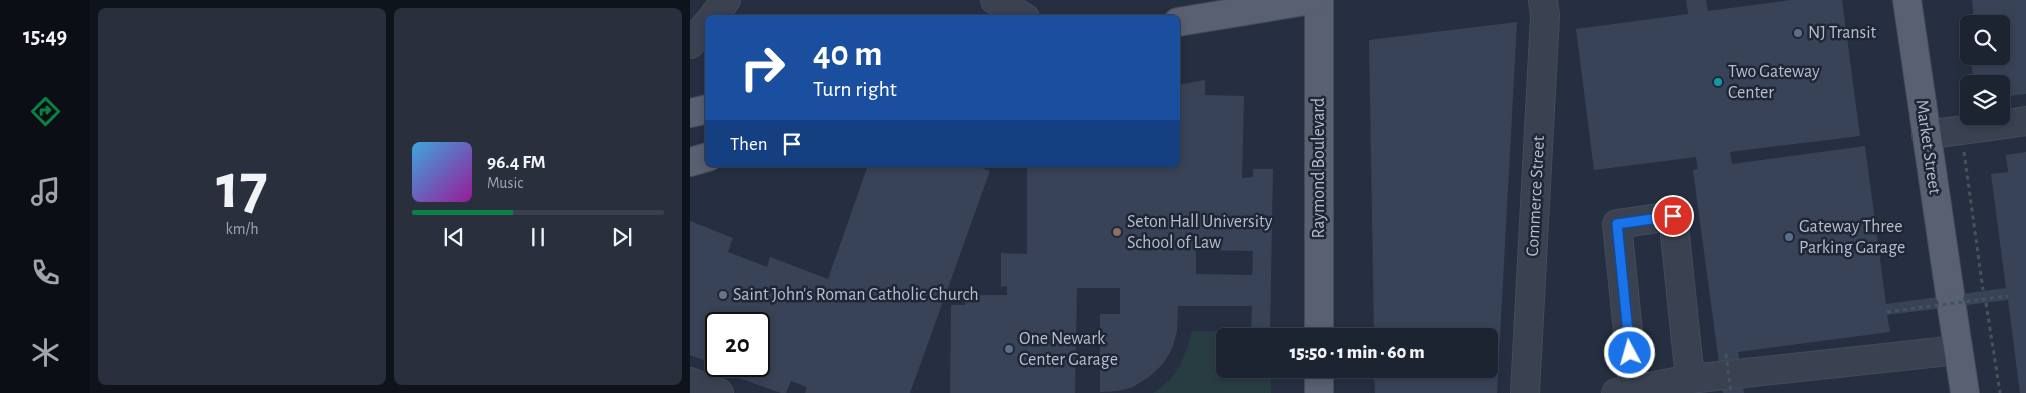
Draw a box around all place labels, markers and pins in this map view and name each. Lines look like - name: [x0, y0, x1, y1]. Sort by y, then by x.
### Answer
- place label: NJ Transit: [1808, 24, 1877, 42]
- marker: NJ Transit: [1792, 27, 1804, 39]
- place label: Two Gateway Center: [1728, 63, 1820, 102]
- marker: Two Gateway Center: [1712, 76, 1724, 88]
- pin: [1652, 195, 1694, 237]
- place label: Seton Hall University School of Law: [1127, 213, 1273, 252]
- place label: Gateway Three Parking Garage: [1799, 218, 1905, 257]
- marker: Seton Hall University School of Law: [1111, 226, 1123, 238]
- marker: Gateway Three Parking Garage: [1783, 231, 1795, 243]
- place label: Saint John's Roman Catholic Church: [733, 286, 979, 304]
- marker: Saint John's Roman Catholic Church: [717, 289, 729, 301]
- place label: One Newark Center Garage: [1019, 330, 1118, 369]
- marker: One Newark Center Garage: [1003, 343, 1015, 355]

